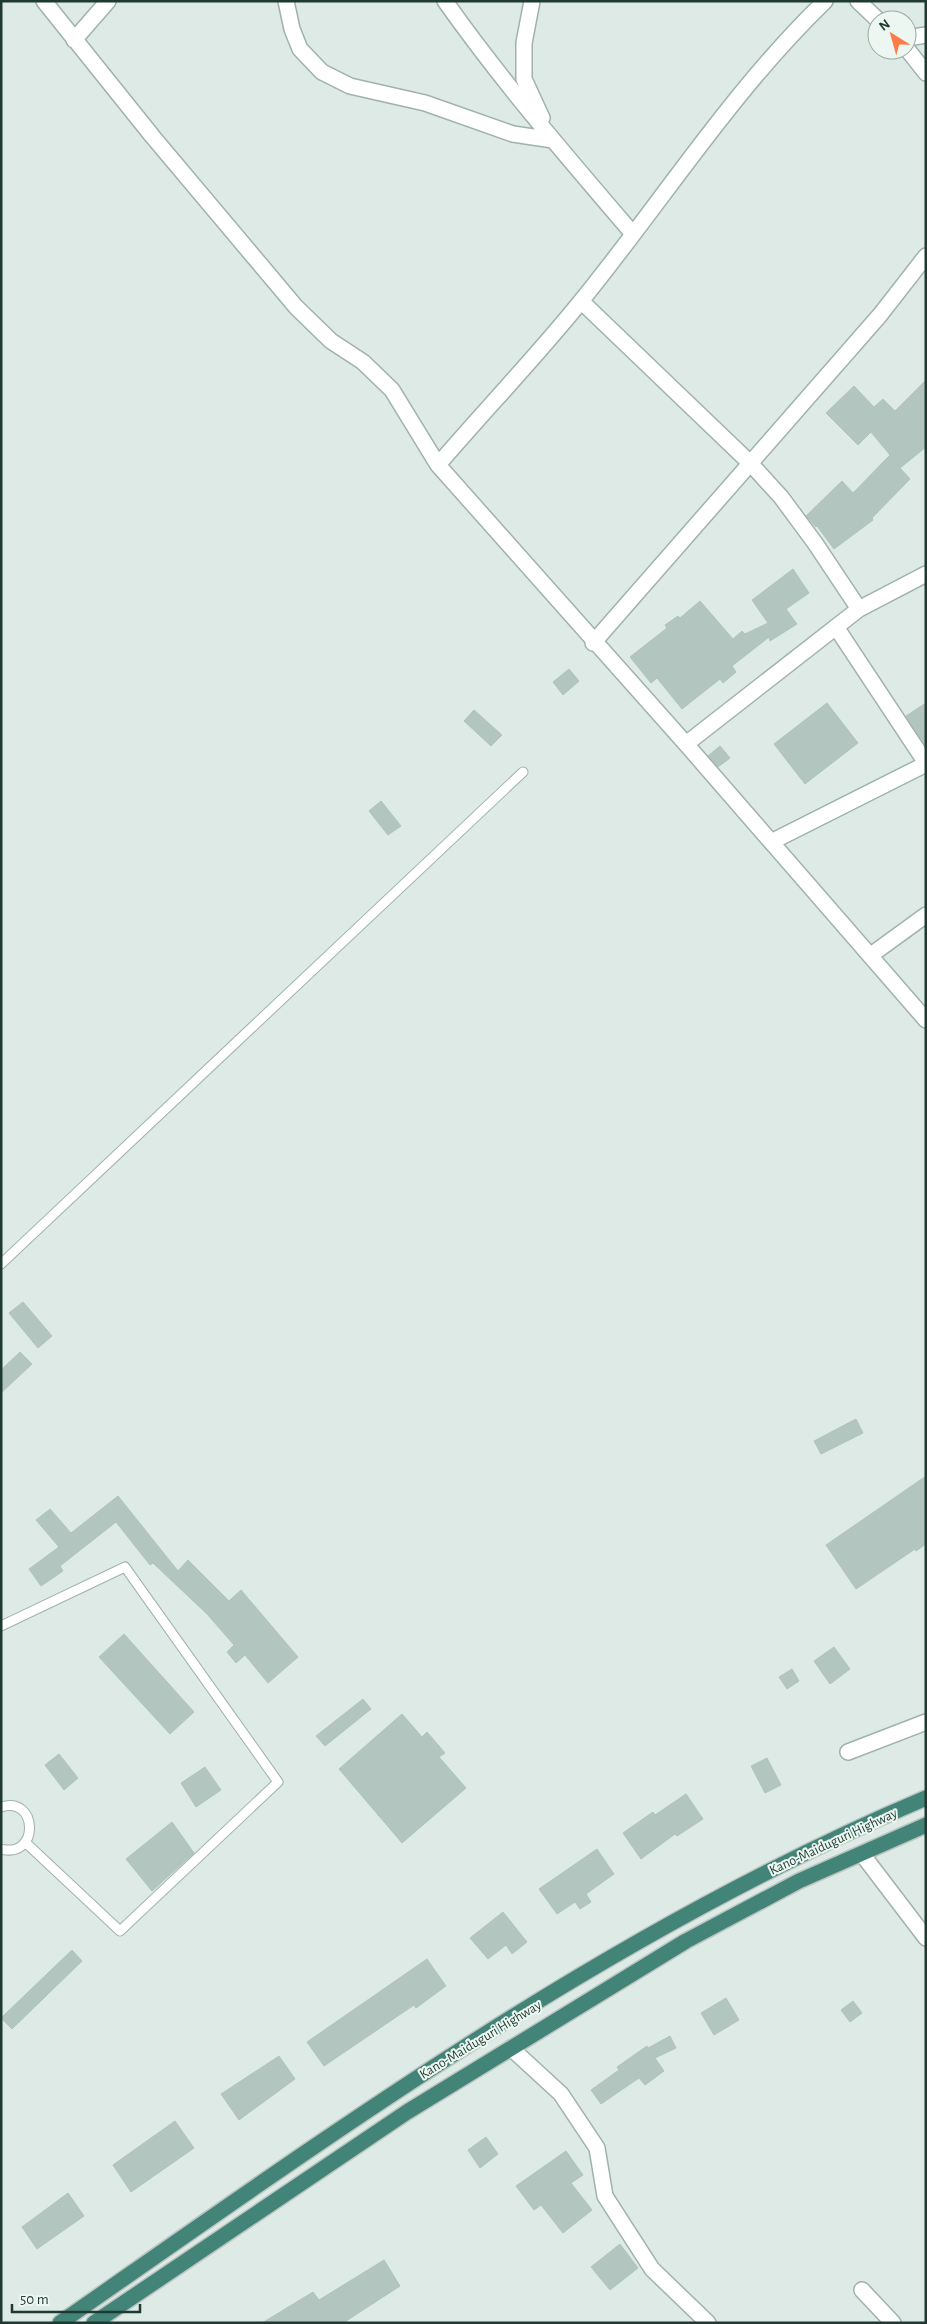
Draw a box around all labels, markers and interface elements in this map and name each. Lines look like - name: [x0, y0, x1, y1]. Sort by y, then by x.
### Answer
- north arrow: [867, 10, 917, 60]
- text: N: [877, 17, 893, 34]
- street label: Kano-Maiduguri Highway: [767, 1806, 900, 1878]
- street label: Kano-Maiduguri Highway: [417, 1998, 544, 2082]
- scale bar: [12, 2282, 140, 2314]
- text: 50 m: [20, 2292, 49, 2307]

